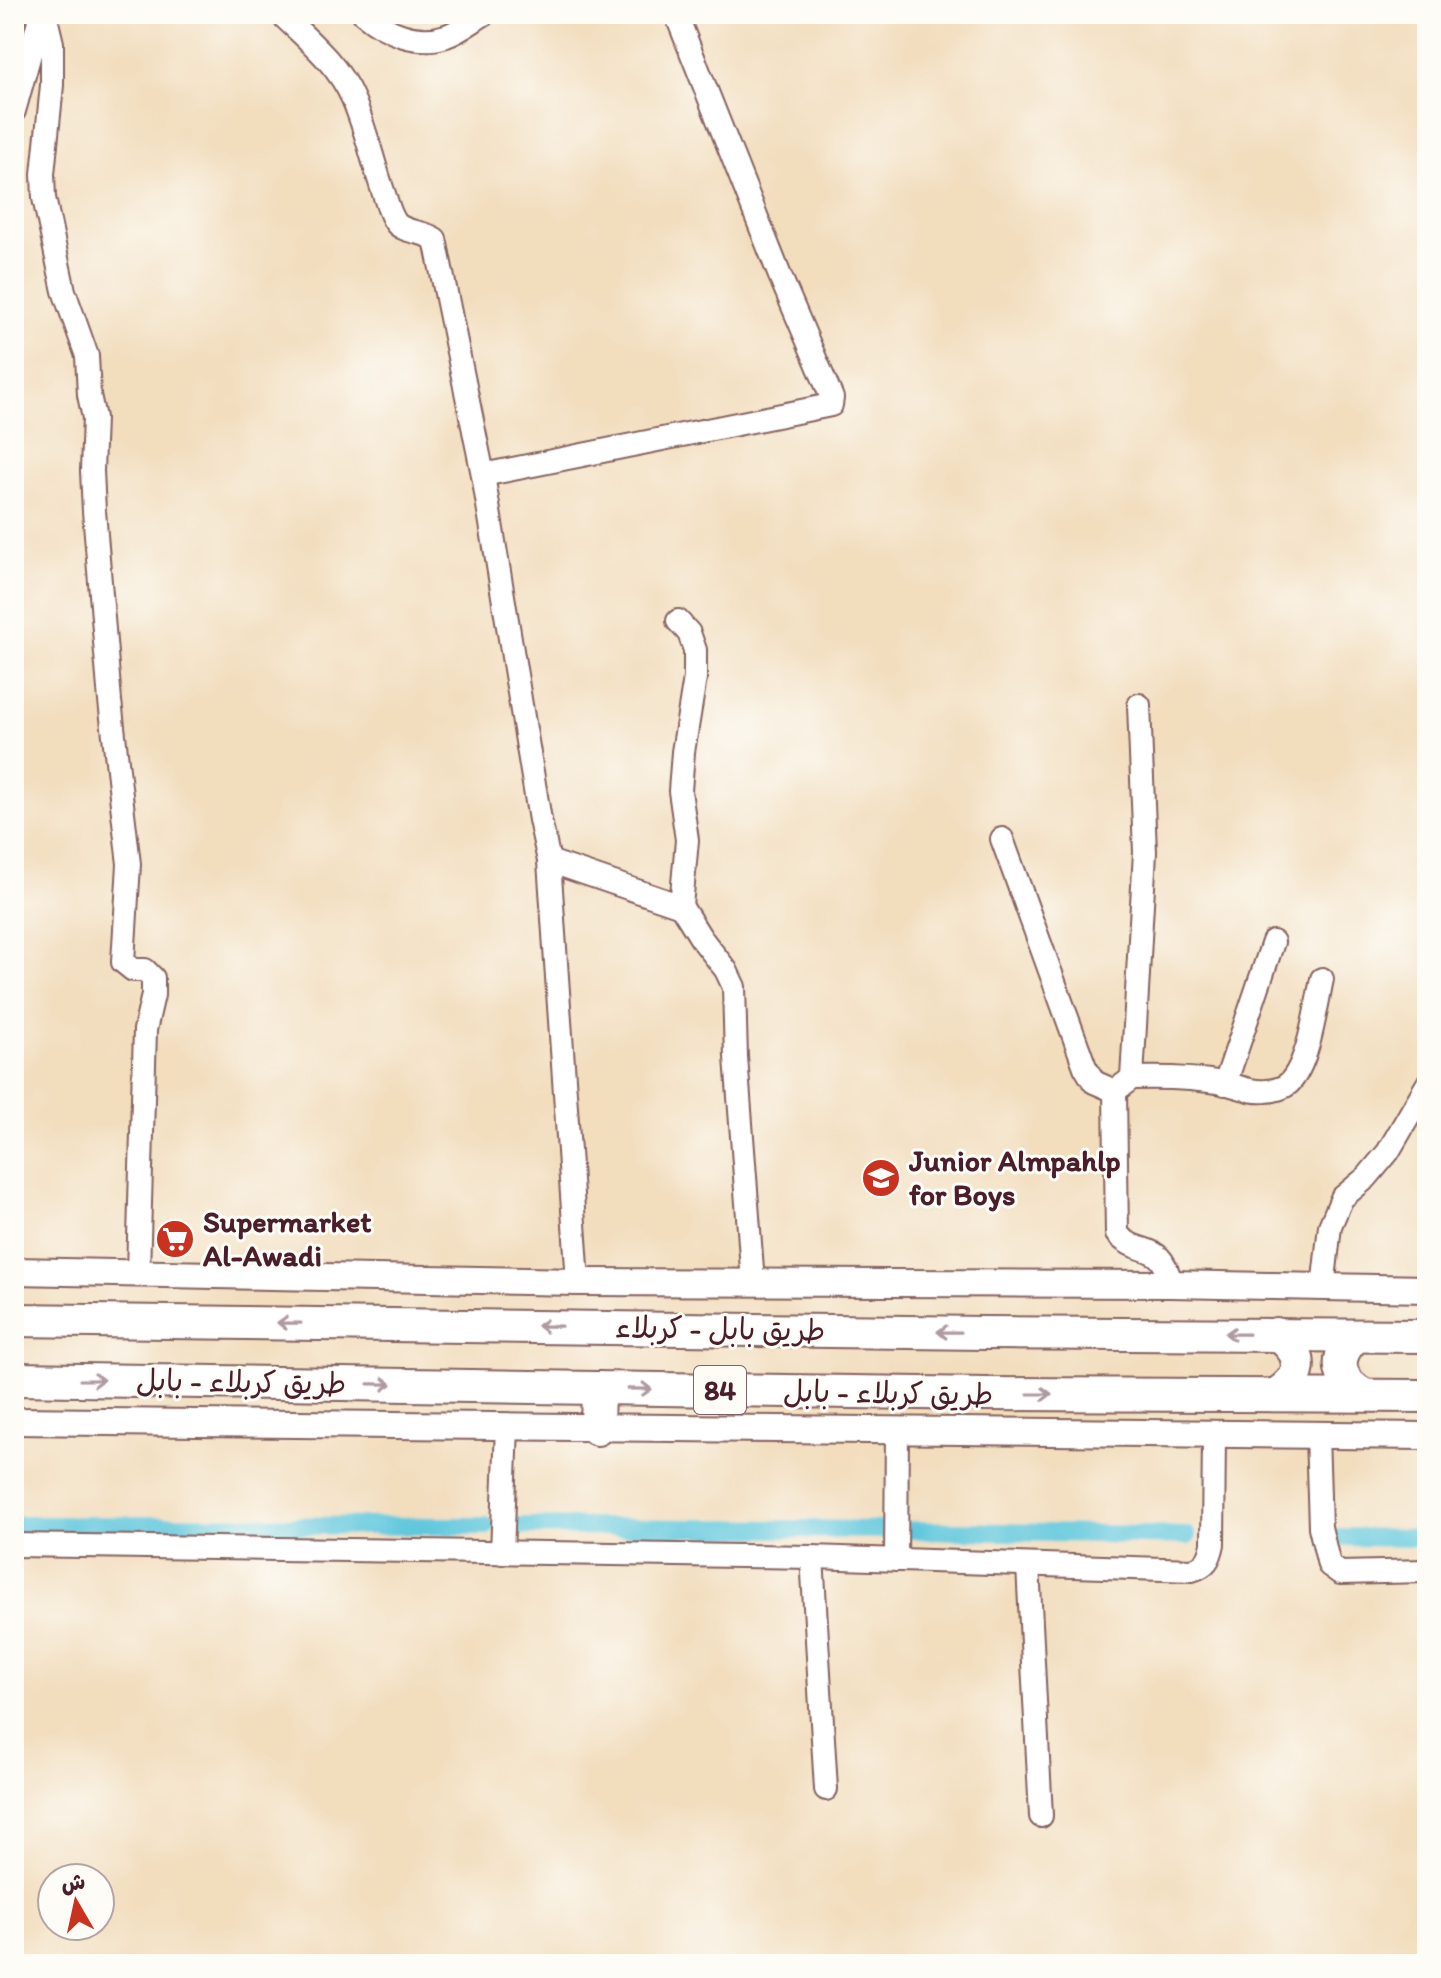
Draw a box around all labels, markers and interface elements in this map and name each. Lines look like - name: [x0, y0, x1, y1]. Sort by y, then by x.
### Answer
- place label: Junior Almpahlp for Boys: [908, 1142, 1121, 1213]
- school or university icon: Junior Almpahlp for Boys: [860, 1157, 902, 1199]
- place label: Supermarket Al-Awadi: [202, 1203, 372, 1274]
- supermarket icon: Supermarket Al-Awadi: [154, 1218, 196, 1260]
- street label: طريق بابل - كربلاء: [614, 1308, 826, 1349]
- one-way arrow: [276, 1315, 303, 1331]
- one-way arrow: [536, 1318, 563, 1334]
- one-way arrow: [936, 1325, 963, 1340]
- one-way arrow: [1224, 1326, 1251, 1341]
- street label: طريق كربلاء - بابل: [135, 1361, 347, 1402]
- road number: 84: [694, 1366, 746, 1414]
- one-way arrow: [78, 1372, 105, 1388]
- street label: طريق كربلاء - بابل: [782, 1372, 994, 1413]
- one-way arrow: [366, 1377, 393, 1392]
- one-way arrow: [626, 1381, 653, 1396]
- one-way arrow: [1026, 1386, 1053, 1402]
- north arrow: [36, 1862, 116, 1942]
- text: ش: [59, 1868, 87, 1898]

